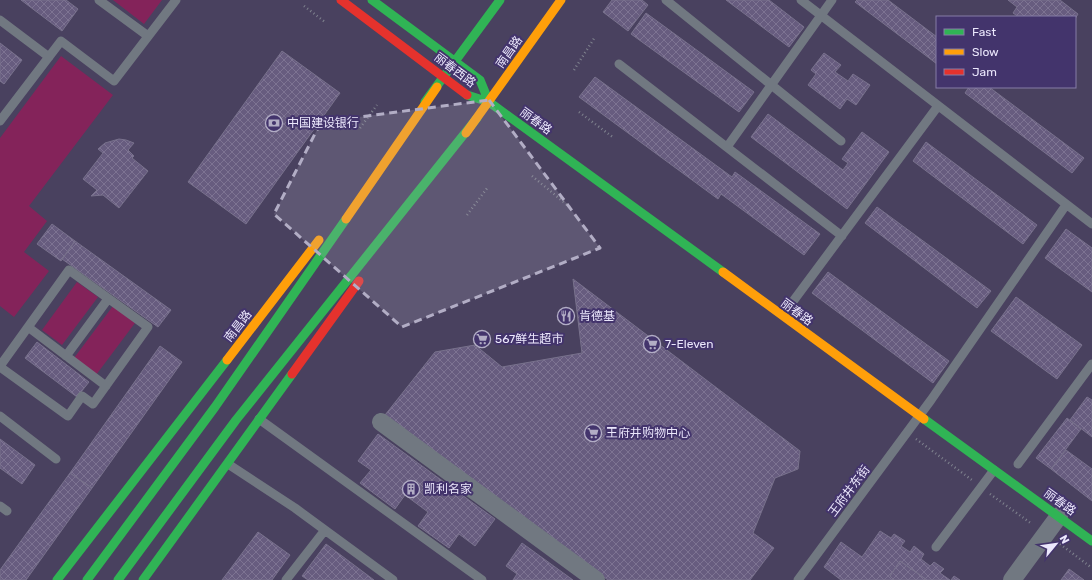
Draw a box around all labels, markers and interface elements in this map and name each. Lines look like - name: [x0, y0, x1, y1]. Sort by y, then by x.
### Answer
- legend: [936, 16, 1076, 88]
- text: Fast: [972, 25, 996, 39]
- street label: 南昌路: [493, 33, 525, 71]
- text: Slow: [972, 45, 999, 59]
- street label: 丽春西路: [432, 50, 478, 90]
- text: Jam: [972, 65, 997, 79]
- street label: 丽春路: [517, 105, 555, 137]
- bank icon: 中国建设银行: [264, 113, 284, 133]
- place label: 中国建设银行: [287, 116, 359, 130]
- street label: 丽春路: [778, 296, 816, 328]
- restaurant icon: 肯德基: [556, 306, 576, 326]
- street label: 南昌路: [221, 308, 255, 344]
- place label: 肯德基: [579, 309, 615, 323]
- supermarket icon: 567鲜生超市: [472, 329, 492, 349]
- place label: 567鲜生超市: [495, 332, 563, 346]
- supermarket icon: 7-Eleven: [642, 334, 662, 354]
- place label: 7-Eleven: [665, 337, 714, 351]
- supermarket icon: 王府井购物中心: [583, 423, 603, 443]
- place label: 王府井购物中心: [606, 426, 690, 440]
- street label: 王府井东街: [825, 463, 873, 519]
- building icon: 凯利名家: [401, 479, 421, 499]
- place label: 凯利名家: [424, 482, 472, 496]
- street label: 丽春路: [1041, 486, 1079, 518]
- north arrow: [1036, 524, 1076, 564]
- text: N: [1057, 533, 1072, 546]

